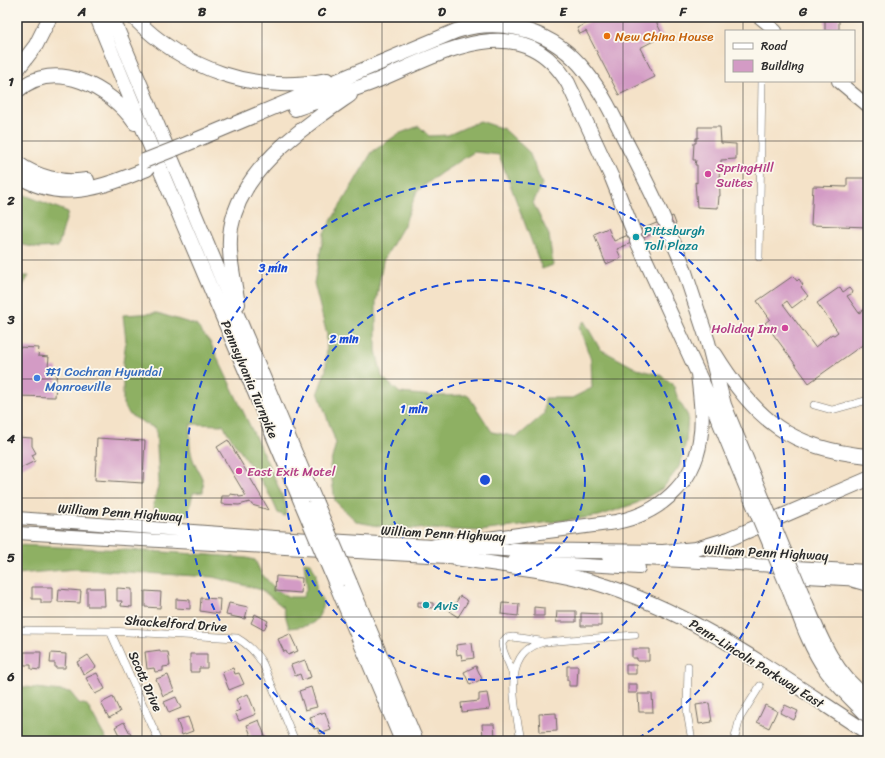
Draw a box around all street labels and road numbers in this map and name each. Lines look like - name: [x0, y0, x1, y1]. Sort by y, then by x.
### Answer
- street label: Pennsylvania Turnpike: [214, 316, 285, 442]
- street label: William Penn Highway: [57, 497, 183, 528]
- street label: William Penn Highway: [380, 519, 506, 548]
- street label: William Penn Highway: [703, 538, 829, 567]
- street label: Shackelford Drive: [124, 608, 228, 639]
- street label: Penn-Lincoln Parkway East: [685, 612, 829, 715]
- street label: Scott Drive: [122, 647, 169, 715]

